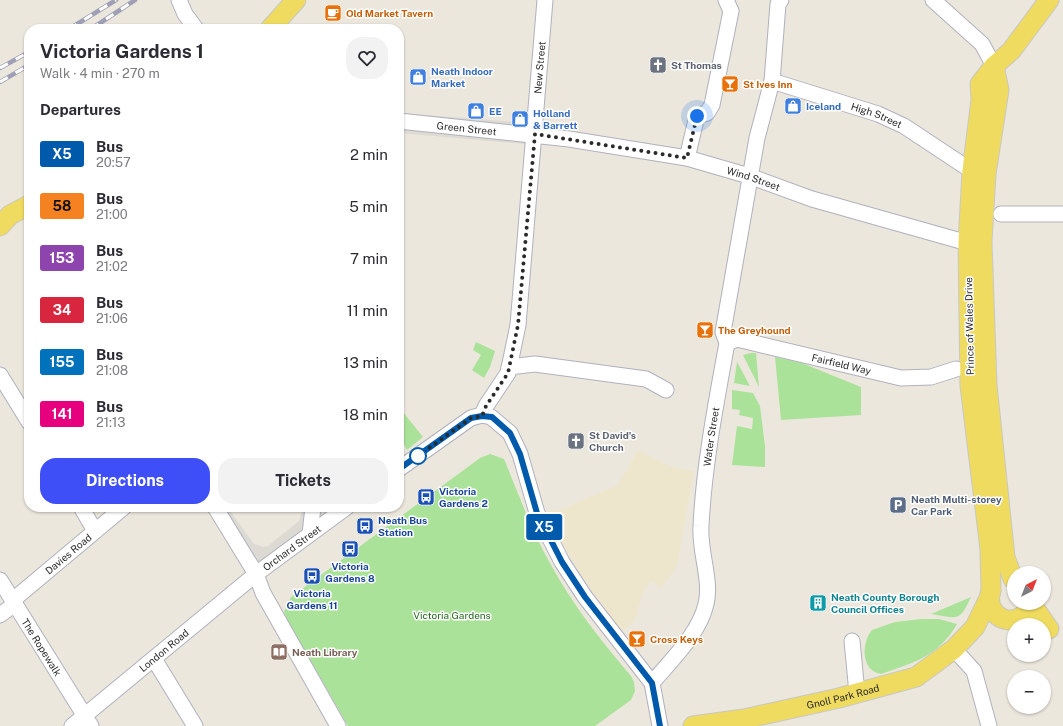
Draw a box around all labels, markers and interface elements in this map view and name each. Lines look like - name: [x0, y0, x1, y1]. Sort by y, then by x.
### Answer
- cafe icon: Old Market Tavern: [323, 3, 343, 23]
- place label: Old Market Tavern: [346, 7, 433, 19]
- button: heart: [346, 37, 388, 79]
- text: Victoria Gardens 1: [40, 40, 204, 62]
- street label: New Street: [531, 41, 548, 94]
- church icon: St Thomas: [648, 55, 668, 75]
- place label: St Thomas: [671, 59, 722, 71]
- place label: Neath Indoor Market: [431, 65, 493, 89]
- text: Walk · 4 min · 270 m: [40, 66, 160, 81]
- shop icon: Neath Indoor Market: [408, 67, 428, 87]
- bar icon: St Ives Inn: [720, 74, 740, 94]
- place label: St Ives Inn: [743, 78, 793, 90]
- shop icon: Iceland: [783, 96, 803, 116]
- place label: Iceland: [806, 100, 841, 112]
- street label: High Street: [850, 100, 904, 130]
- text: Departures: [40, 101, 121, 118]
- shop icon: EE: [466, 101, 486, 121]
- place label: EE: [489, 105, 502, 117]
- your location: [687, 106, 707, 126]
- place label: Holland & Barrett: [533, 107, 577, 131]
- shop icon: Holland & Barrett: [510, 109, 530, 129]
- street label: Green Street: [436, 119, 497, 137]
- text: Bus: [96, 138, 123, 155]
- text: X5: [52, 146, 72, 162]
- text: 2 min: [350, 146, 388, 163]
- text: 20:57: [96, 155, 131, 170]
- street label: Wind Street: [725, 164, 782, 193]
- text: Bus: [96, 190, 123, 207]
- text: 58: [53, 198, 71, 214]
- text: 5 min: [349, 198, 388, 215]
- text: 21:00: [96, 207, 128, 222]
- text: Bus: [96, 242, 123, 259]
- text: 153: [50, 250, 74, 266]
- text: 7 min: [350, 250, 388, 267]
- text: 21:02: [96, 259, 128, 274]
- street label: Prince of Wales Drive: [962, 277, 976, 375]
- text: Bus: [96, 294, 123, 311]
- text: 34: [53, 302, 71, 318]
- text: 11 min: [347, 302, 388, 319]
- text: 21:06: [96, 311, 128, 326]
- bar icon: The Greyhound: [695, 320, 715, 340]
- place label: The Greyhound: [718, 324, 791, 336]
- text: Bus: [96, 346, 123, 363]
- street label: Fairfield Way: [810, 351, 873, 377]
- text: 155: [50, 354, 74, 370]
- text: 13 min: [343, 354, 388, 371]
- text: 21:08: [96, 363, 128, 378]
- text: Bus: [96, 398, 123, 415]
- text: 141: [51, 406, 73, 422]
- text: 18 min: [343, 406, 388, 423]
- street label: Water Street: [700, 406, 721, 467]
- text: 21:13: [96, 415, 125, 430]
- place label: St David's Church: [589, 429, 636, 453]
- church icon: St David's Church: [566, 431, 586, 451]
- unlabelled marker: [409, 447, 427, 465]
- button: Directions: [40, 458, 210, 504]
- button: Tickets: [218, 458, 388, 504]
- place label: Victoria Gardens 2: [439, 485, 488, 509]
- bus stop icon: Victoria Gardens 2: [416, 487, 436, 507]
- place label: Neath Multi-storey Car Park: [911, 493, 1002, 517]
- parking icon: Neath Multi-storey Car Park: [888, 495, 908, 515]
- place label: Neath Bus Station: [378, 514, 427, 538]
- line badge: X5: [526, 514, 562, 540]
- bus stop icon: Neath Bus Station: [355, 516, 375, 536]
- text: X5: [534, 519, 554, 535]
- street label: Orchard Street: [260, 522, 323, 573]
- street label: Davies Road: [43, 531, 94, 577]
- bus stop icon: Victoria Gardens 8: [340, 539, 360, 559]
- place label: Victoria Gardens 8: [325, 560, 375, 584]
- bus stop icon: Victoria Gardens 11: [302, 566, 322, 586]
- north arrow: [1007, 566, 1051, 610]
- map controls: [1007, 566, 1051, 714]
- place label: Victoria Gardens 11: [286, 587, 338, 611]
- place label: Neath County Borough Council Offices: [831, 591, 940, 615]
- building icon: Neath County Borough Council Offices: [808, 593, 828, 613]
- park label: Victoria Gardens: [413, 609, 491, 621]
- street label: The Ropewalk: [19, 616, 64, 678]
- button: +: [1007, 618, 1051, 662]
- street label: London Road: [137, 626, 191, 674]
- bar icon: Cross Keys: [627, 629, 647, 649]
- place label: Cross Keys: [650, 633, 703, 645]
- library icon: Neath Library: [269, 642, 289, 662]
- place label: Neath Library: [292, 646, 358, 658]
- button: −: [1007, 670, 1051, 714]
- street label: Gnoll Park Road: [805, 681, 881, 711]

